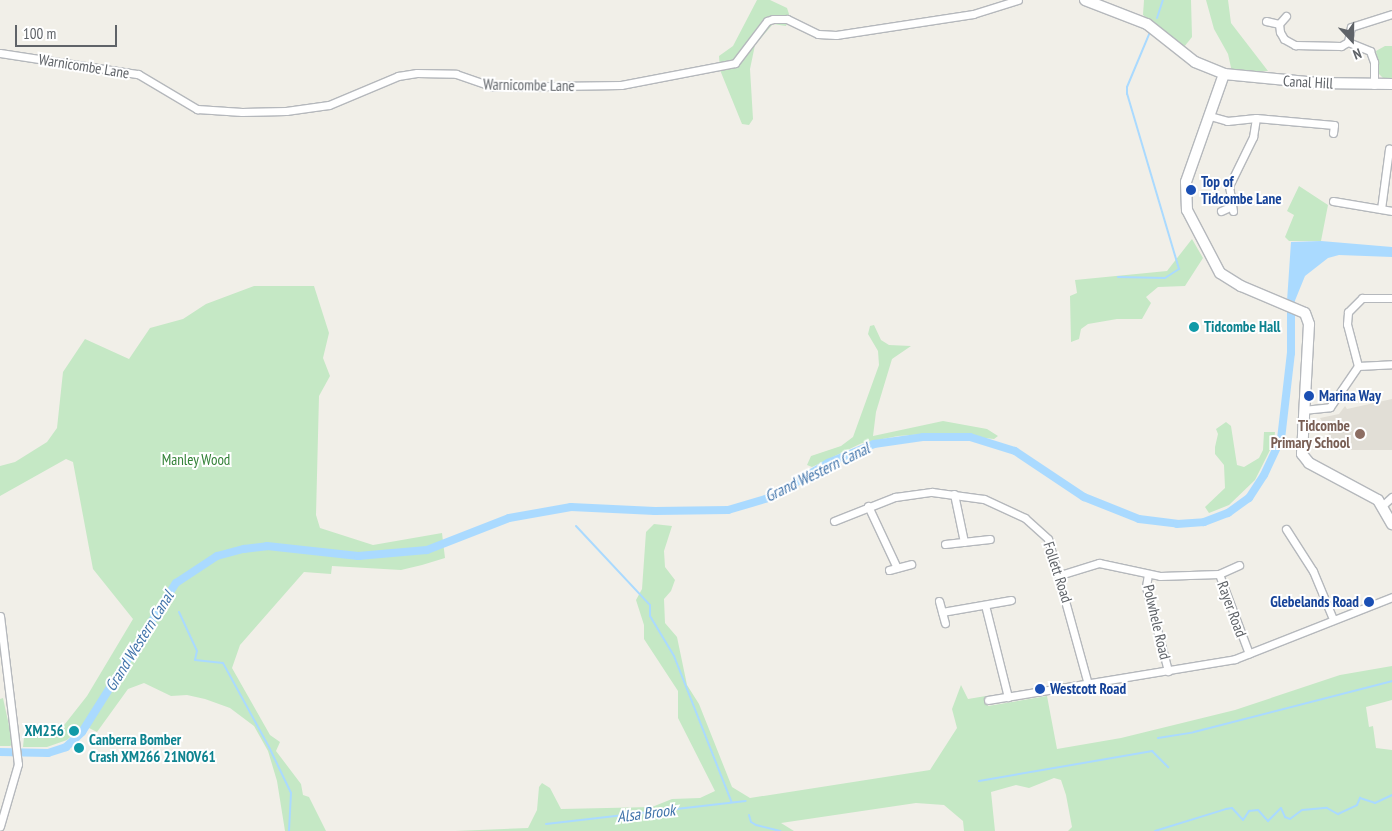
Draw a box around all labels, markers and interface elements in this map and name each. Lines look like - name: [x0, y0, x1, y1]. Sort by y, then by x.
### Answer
- scale bar: [18, 15, 120, 47]
- north arrow: [1327, 15, 1377, 65]
- text: 100 m: [23, 24, 56, 43]
- text: N: [1351, 44, 1364, 64]
- street label: Warnicombe Lane: [37, 50, 131, 82]
- street label: Canal Hill: [1282, 72, 1334, 92]
- street label: Warnicombe Lane: [483, 75, 575, 95]
- place label: Top of Tidcombe Lane: [1201, 172, 1282, 207]
- marker: Top of Tidcombe Lane: [1185, 184, 1197, 196]
- place label: Tidcombe Hall: [1204, 318, 1280, 336]
- marker: Tidcombe Hall: [1188, 321, 1200, 333]
- place label: Marina Way: [1319, 387, 1381, 405]
- marker: Marina Way: [1303, 390, 1315, 402]
- place label: Tidcombe Primary School: [1270, 416, 1350, 451]
- marker: Tidcombe Primary School: [1354, 428, 1366, 440]
- water label: Grand Western Canal: [761, 438, 873, 506]
- park label: Manley Wood: [161, 451, 231, 469]
- street label: Follett Road: [1040, 539, 1076, 605]
- street label: Rayer Road: [1214, 579, 1250, 639]
- street label: Polwhele Road: [1140, 583, 1174, 661]
- water label: Grand Western Canal: [101, 587, 177, 695]
- place label: Glebelands Road: [1270, 593, 1359, 611]
- marker: Glebelands Road: [1363, 596, 1375, 608]
- place label: Westcott Road: [1050, 680, 1126, 698]
- marker: Westcott Road: [1034, 683, 1046, 695]
- place label: XM256: [25, 722, 64, 740]
- marker: XM256: [68, 725, 80, 737]
- place label: Canberra Bomber Crash XM266 21NOV61: [89, 730, 216, 765]
- marker: Canberra Bomber Crash XM266 21NOV61: [73, 742, 85, 754]
- water label: Alsa Brook: [616, 800, 676, 826]

